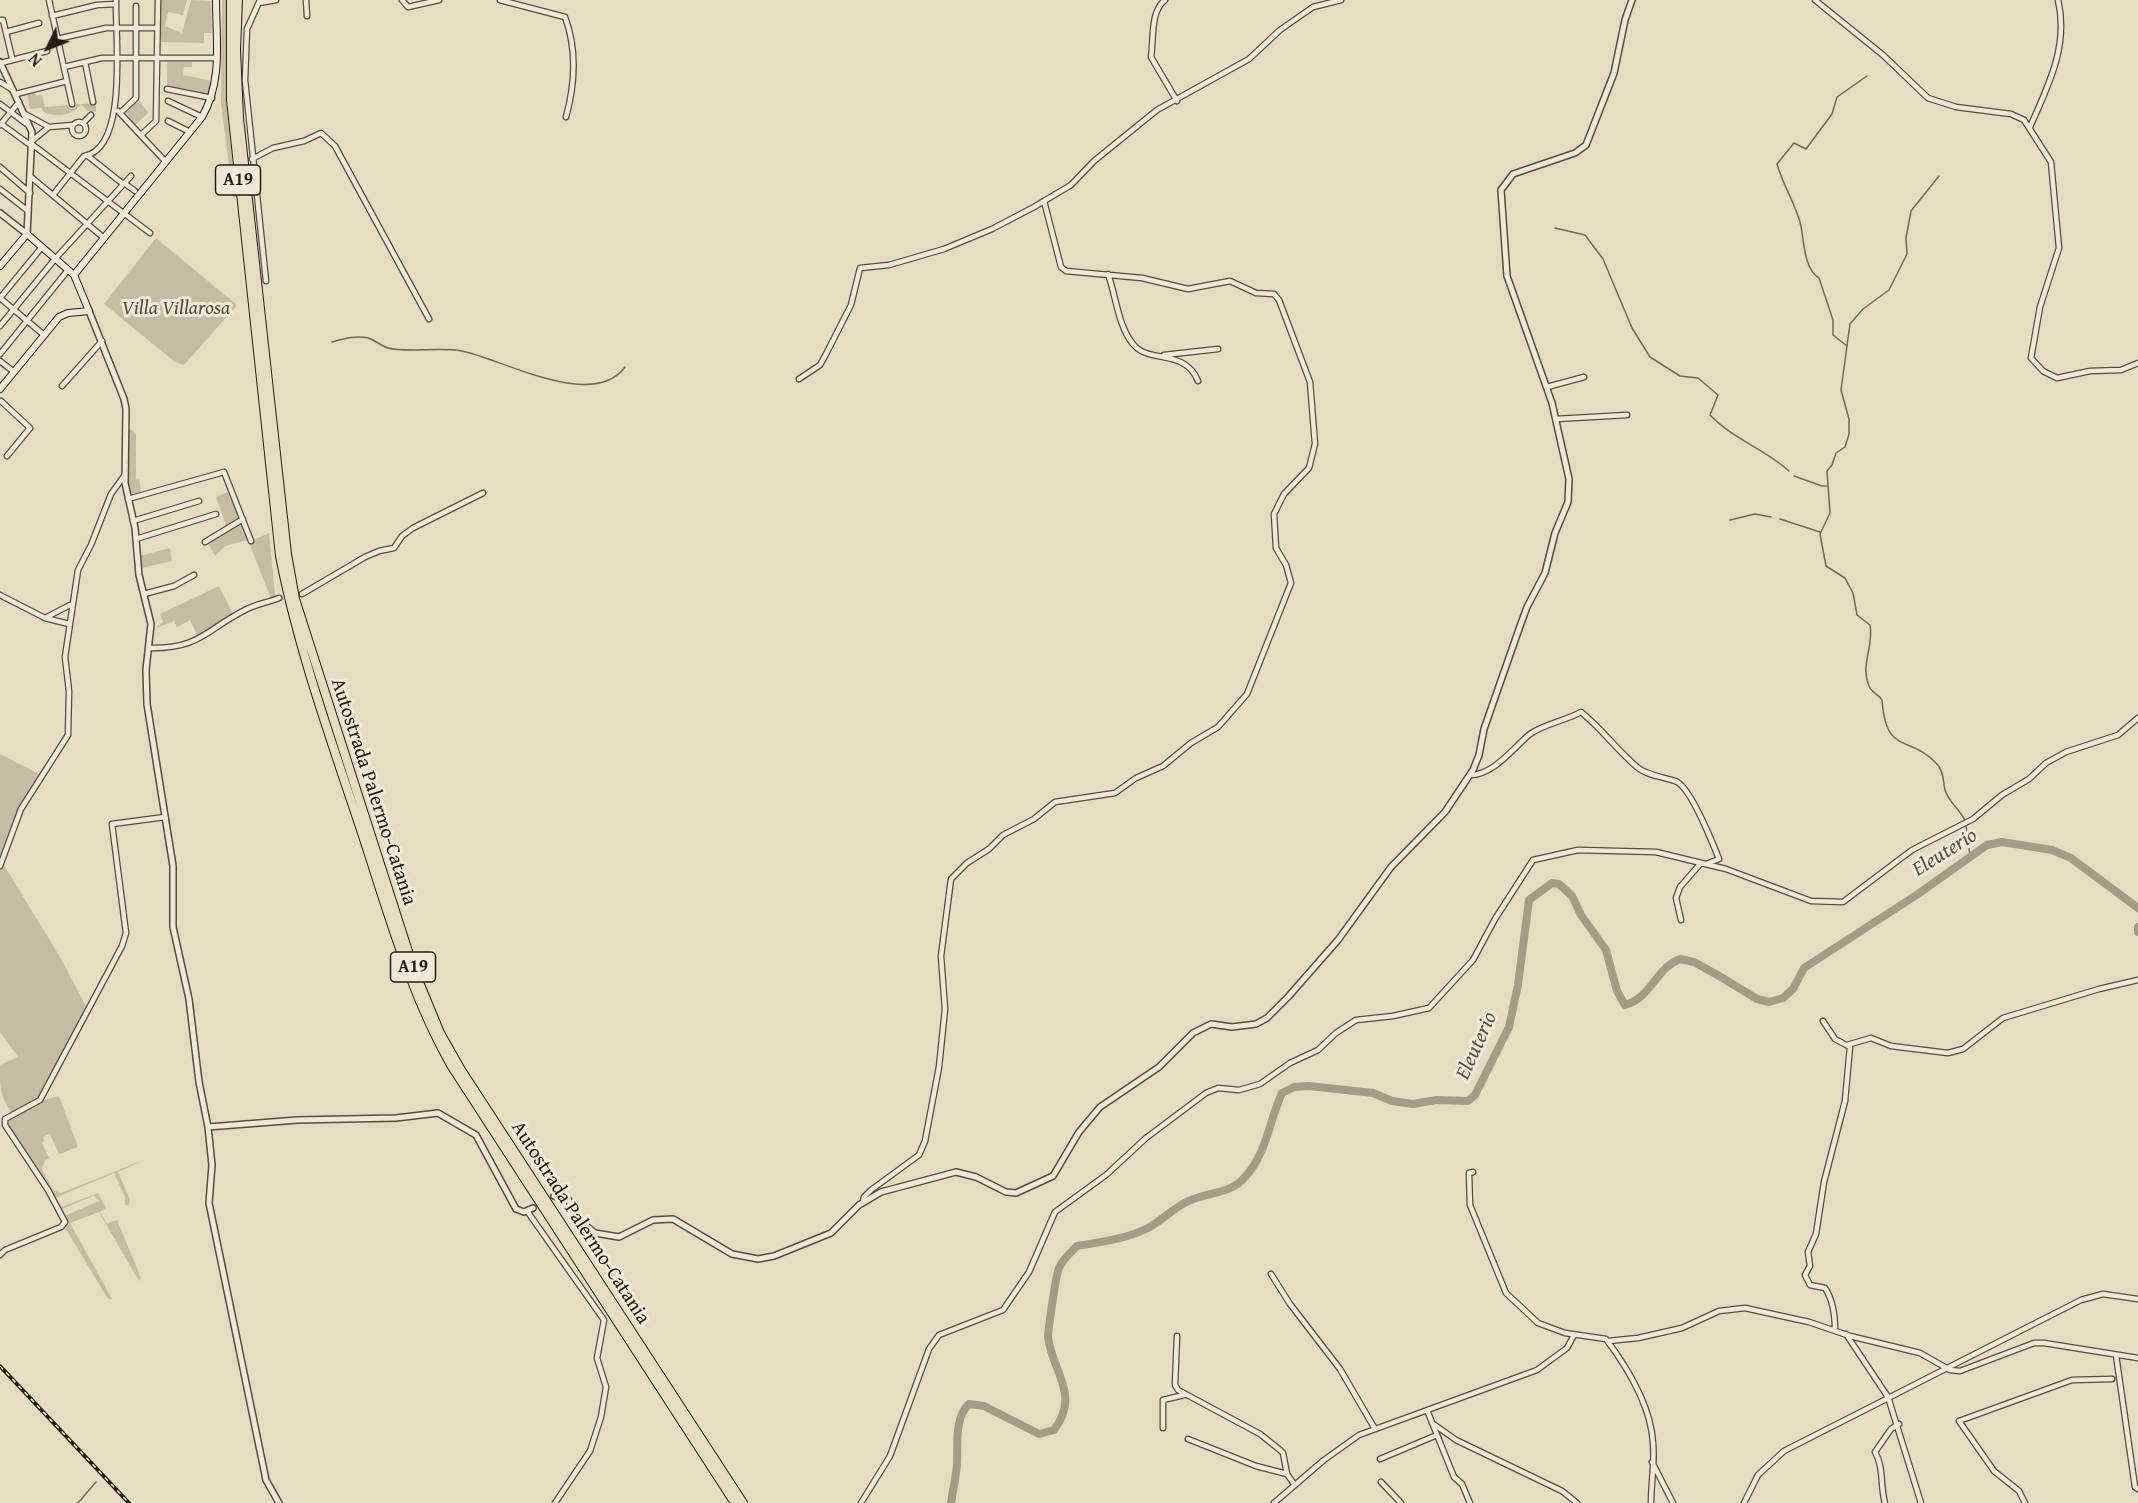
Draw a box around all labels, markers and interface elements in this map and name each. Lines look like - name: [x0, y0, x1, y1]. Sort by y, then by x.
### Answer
- north arrow: [18, 18, 78, 78]
- text: N: [22, 48, 47, 72]
- road number: A19: [216, 165, 260, 195]
- park label: Villa Villarosa: [122, 297, 230, 321]
- street label: Autostrada Palermo-Catania: [325, 675, 421, 909]
- water label: Eleuterio: [1908, 823, 1982, 883]
- road number: A19: [390, 952, 436, 982]
- water label: Eleuterio: [1451, 1008, 1503, 1084]
- street label: Autostrada Palermo-Catania: [505, 1117, 655, 1329]

